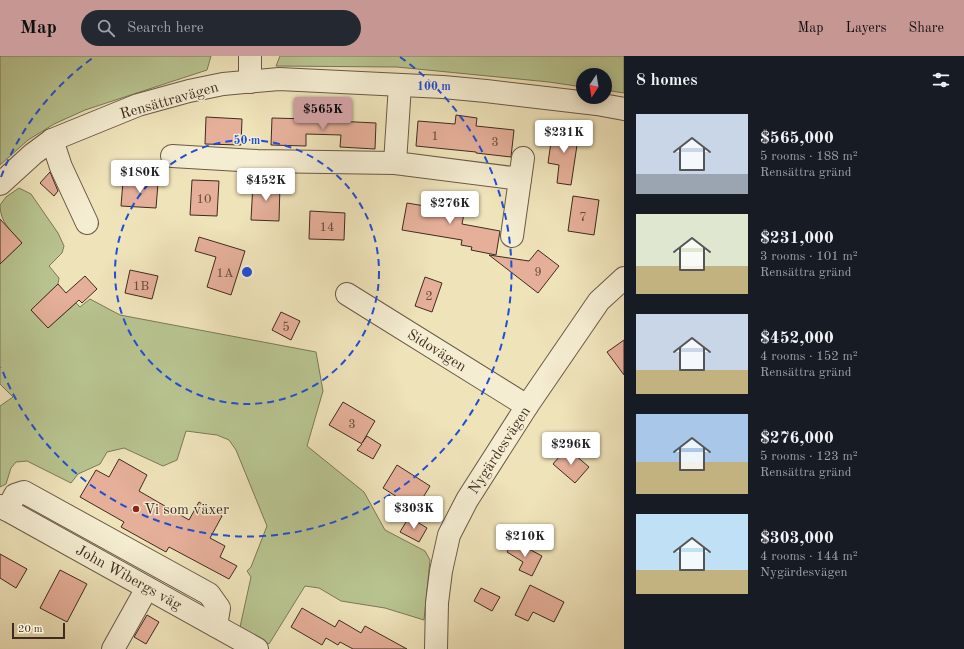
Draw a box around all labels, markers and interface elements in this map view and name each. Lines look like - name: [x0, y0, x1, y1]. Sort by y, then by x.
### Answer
- search box: [81, 10, 361, 46]
- icon: search: [95, 17, 117, 39]
- text: Map: [20, 19, 57, 38]
- text: Search here: [127, 21, 204, 36]
- text: Map: [798, 21, 824, 35]
- text: Layers: [846, 21, 887, 35]
- text: Share: [909, 21, 944, 35]
- north arrow: [576, 68, 612, 104]
- map controls: [576, 68, 612, 104]
- icon: filters: [930, 69, 952, 91]
- text: 8 homes: [636, 72, 698, 89]
- street label: Rensättravägen: [118, 80, 220, 123]
- text: 100 m: [417, 81, 451, 93]
- pin: $565K: [295, 97, 351, 131]
- text: $565K: [303, 103, 343, 116]
- pin: $231K: [536, 120, 592, 154]
- text: $231K: [544, 126, 584, 139]
- house number: 1: [431, 130, 439, 143]
- icon: home: [668, 130, 716, 178]
- text: $565,000: [760, 130, 834, 147]
- text: 50 m: [234, 134, 261, 147]
- house number: 3: [491, 136, 499, 149]
- text: 5 rooms · 188 m²: [760, 150, 858, 163]
- pin: $180K: [112, 160, 168, 194]
- text: $180K: [120, 166, 160, 179]
- text: Rensättra gränd: [760, 166, 851, 179]
- pin: $452K: [238, 168, 294, 202]
- text: $452K: [246, 174, 286, 187]
- pin: $276K: [422, 191, 478, 225]
- house number: 10: [196, 193, 212, 206]
- text: $276K: [430, 197, 470, 210]
- house number: 7: [579, 211, 587, 224]
- house number: 14: [319, 221, 335, 234]
- icon: home: [668, 230, 716, 278]
- text: $231,000: [760, 230, 834, 247]
- text: 3 rooms · 101 m²: [760, 250, 858, 263]
- centre of rings: [240, 265, 254, 279]
- house number: 9: [534, 266, 542, 279]
- text: Rensättra gränd: [760, 266, 851, 279]
- house number: 1A: [216, 267, 234, 280]
- house number: 1B: [133, 280, 149, 293]
- house number: 2: [425, 290, 433, 303]
- house number: 5: [282, 321, 290, 334]
- street label: Sidovägen: [404, 327, 468, 375]
- icon: home: [668, 330, 716, 378]
- text: $452,000: [760, 330, 834, 347]
- text: 4 rooms · 152 m²: [760, 350, 858, 363]
- text: Rensättra gränd: [760, 366, 851, 379]
- street label: Nygärdesvägen: [466, 404, 534, 497]
- house number: 3: [348, 418, 356, 431]
- icon: home: [668, 430, 716, 478]
- text: $276,000: [760, 430, 834, 447]
- pin: $296K: [543, 432, 599, 466]
- text: $296K: [551, 438, 591, 451]
- text: 5 rooms · 123 m²: [760, 450, 858, 463]
- text: Rensättra gränd: [760, 466, 851, 479]
- pin: $303K: [386, 496, 442, 530]
- text: $303K: [394, 502, 434, 515]
- place label: Vi som växer: [144, 503, 229, 518]
- marker: Vi som växer: [131, 504, 141, 514]
- pin: $210K: [497, 524, 553, 558]
- text: $210K: [505, 530, 545, 543]
- icon: home: [668, 530, 716, 578]
- text: $303,000: [760, 530, 834, 547]
- street label: John Wibergs väg: [73, 543, 184, 614]
- text: 4 rooms · 144 m²: [760, 550, 858, 563]
- text: Nygärdesvägen: [760, 566, 847, 579]
- scale bar: [12, 621, 65, 640]
- text: 20 m: [18, 624, 43, 635]

